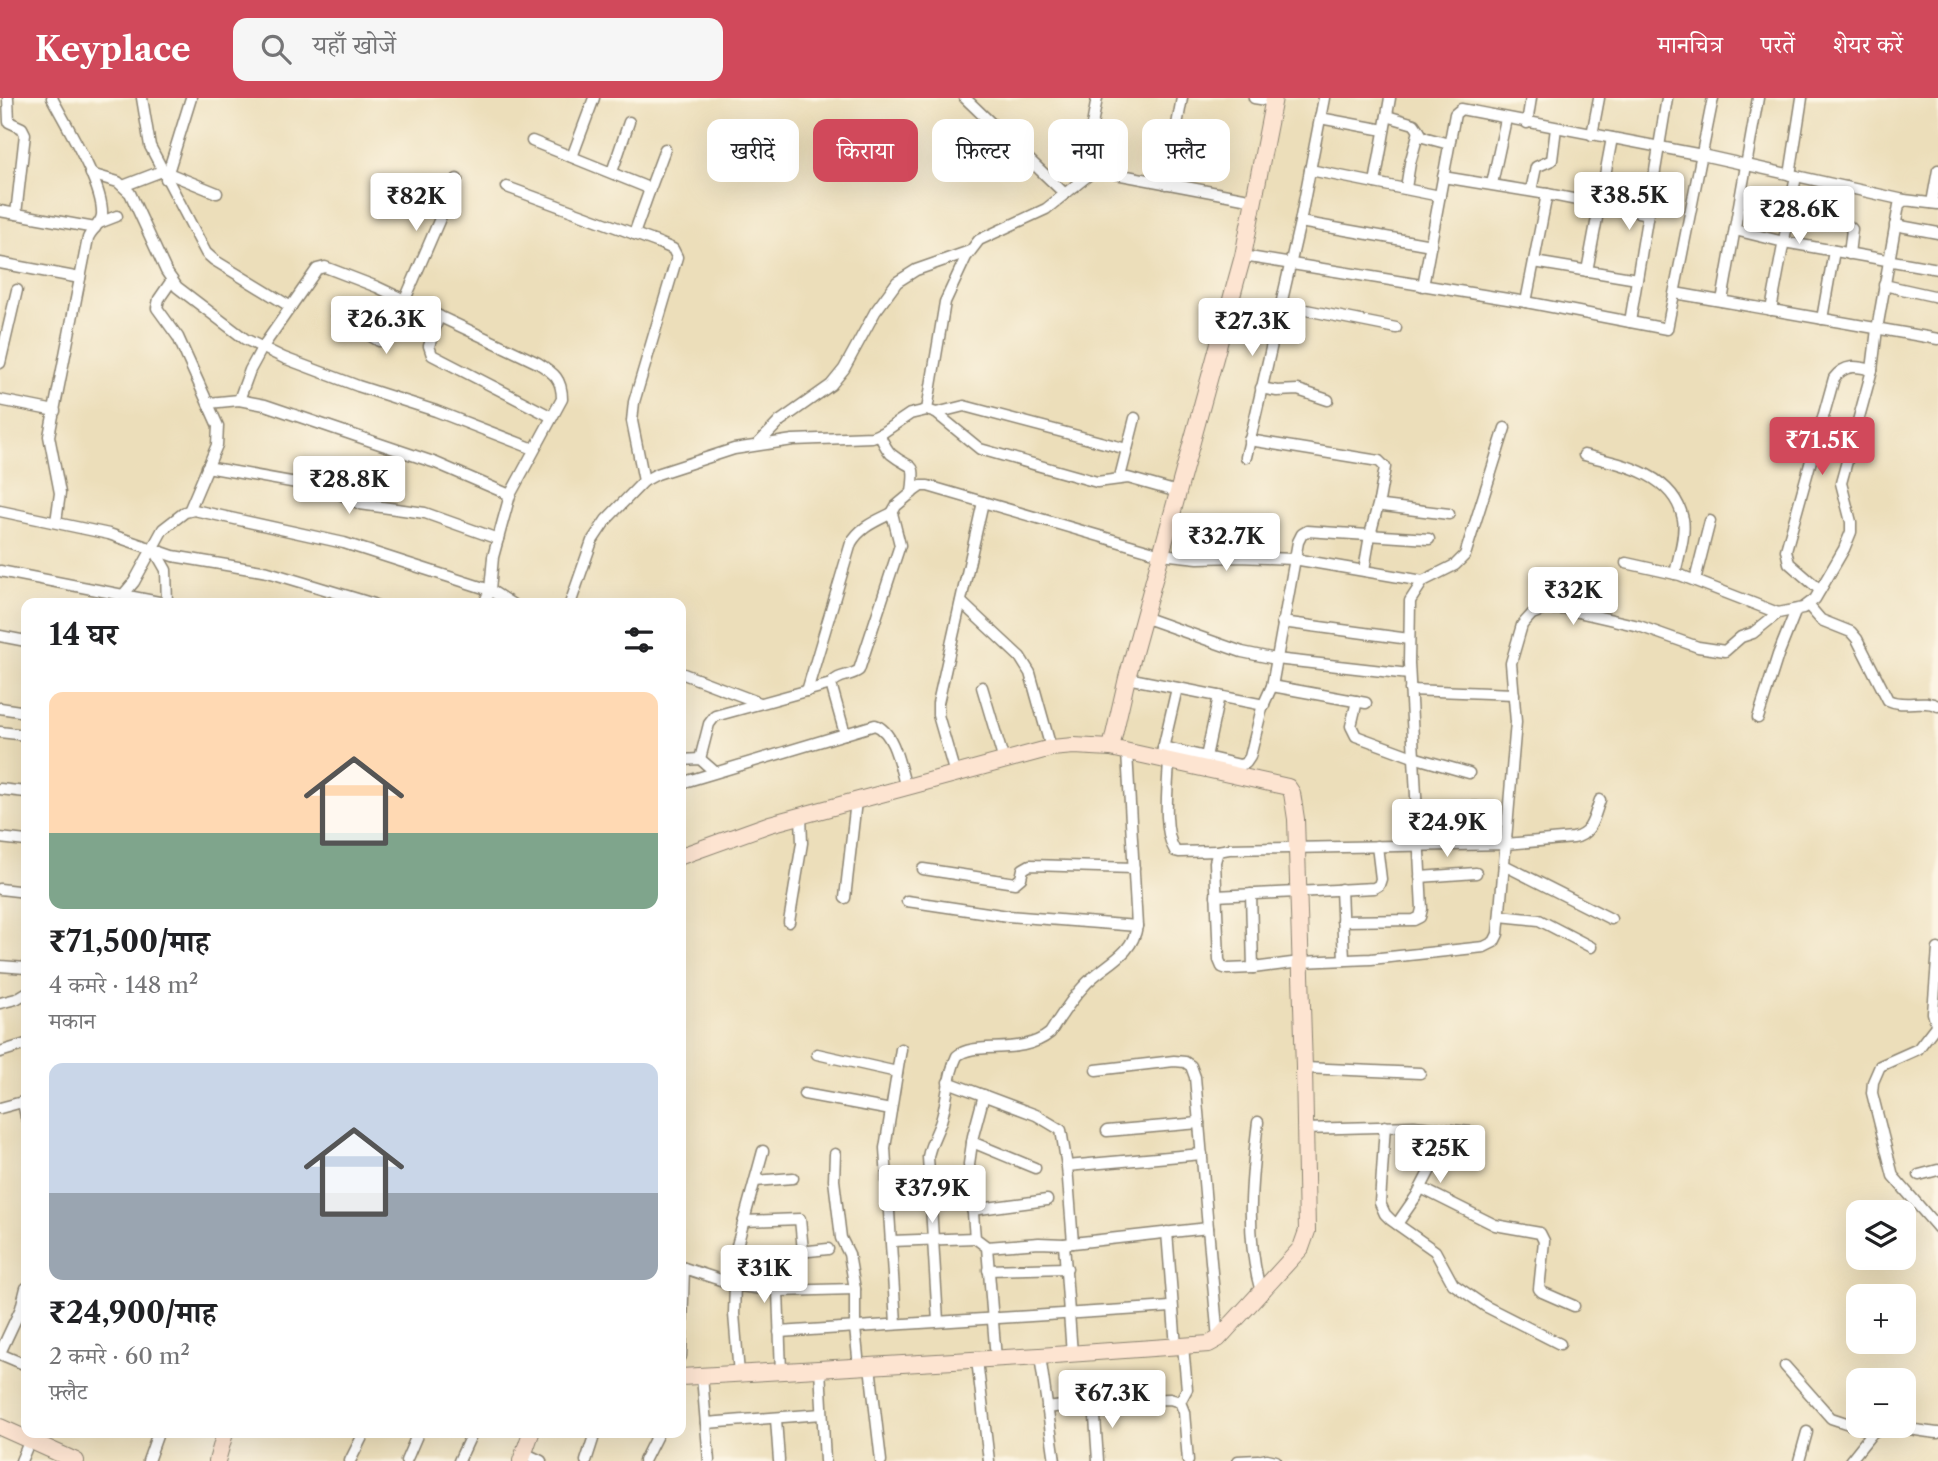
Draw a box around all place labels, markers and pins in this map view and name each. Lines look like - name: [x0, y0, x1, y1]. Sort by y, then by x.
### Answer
- pin: ₹38.5K: [1572, 172, 1686, 232]
- pin: ₹82K: [375, 174, 457, 233]
- pin: ₹28.6K: [1742, 186, 1856, 246]
- pin: ₹26.3K: [329, 296, 443, 356]
- pin: ₹27.3K: [1195, 299, 1309, 358]
- pin: ₹71.5K: [1765, 418, 1879, 477]
- pin: ₹28.8K: [292, 456, 406, 516]
- pin: ₹32.7K: [1169, 514, 1283, 573]
- pin: ₹32K: [1532, 568, 1614, 627]
- pin: ₹24.9K: [1390, 800, 1504, 859]
- pin: ₹25K: [1399, 1126, 1481, 1185]
- pin: ₹37.9K: [875, 1166, 989, 1225]
- pin: ₹31K: [723, 1246, 805, 1305]
- pin: ₹67.3K: [1055, 1370, 1169, 1430]

